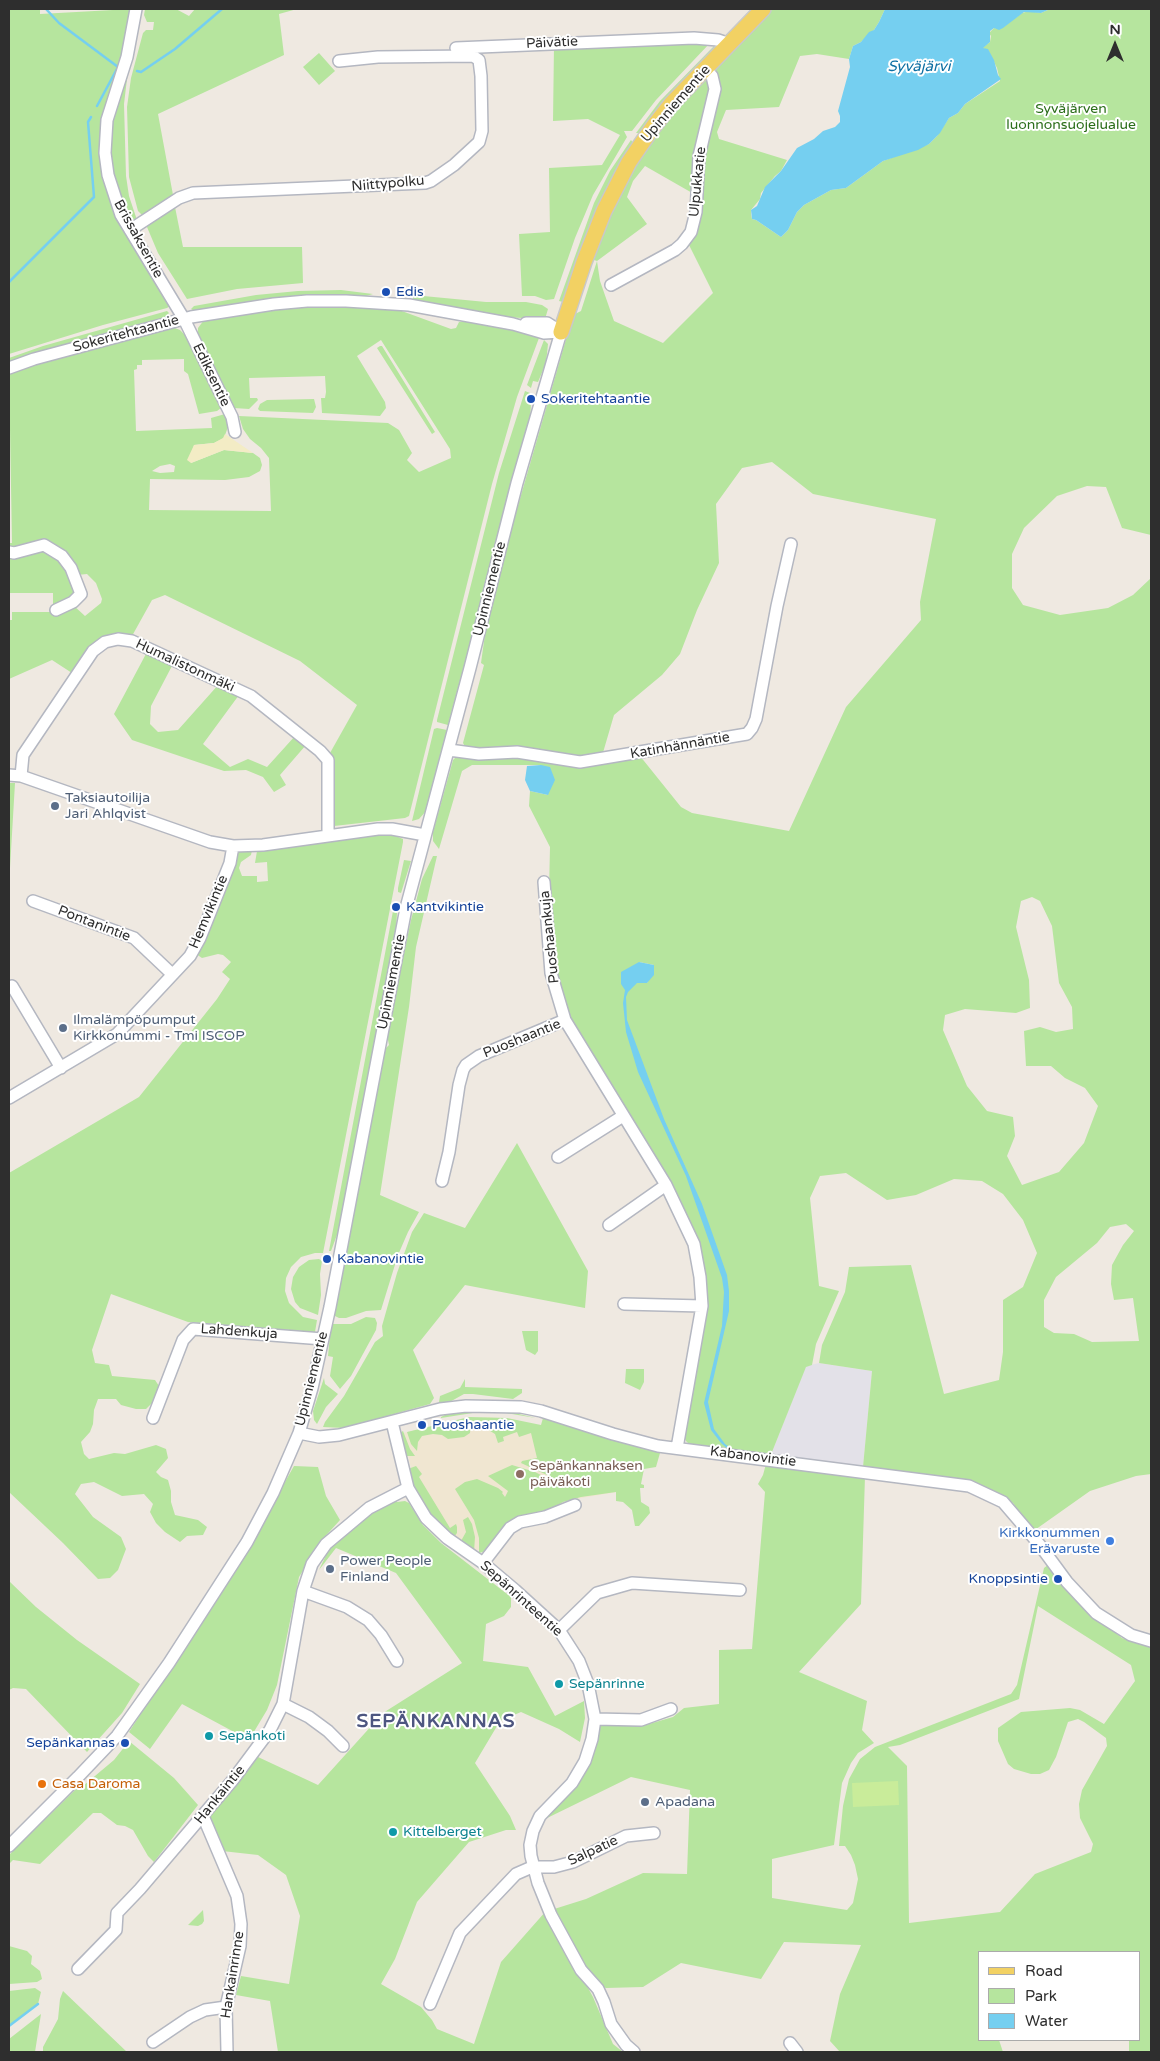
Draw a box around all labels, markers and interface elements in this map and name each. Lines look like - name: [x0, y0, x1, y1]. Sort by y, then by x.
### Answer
- north arrow: [1090, 20, 1140, 70]
- text: N: [1109, 21, 1121, 38]
- street label: Päivätie: [526, 33, 578, 53]
- water label: Syväjärvi: [888, 58, 950, 76]
- street label: Upinniementie: [638, 62, 714, 146]
- park label: Syväjärven luonnonsuojelualue: [1006, 101, 1136, 134]
- street label: Ulpukkatie: [686, 146, 710, 218]
- street label: Niittypolku: [351, 172, 425, 196]
- street label: Brissaksentie: [110, 197, 166, 281]
- place label: Edis: [396, 284, 424, 300]
- marker: Edis: [380, 286, 392, 298]
- street label: Sokeritehtaantie: [71, 312, 181, 356]
- street label: Ediksentie: [188, 341, 234, 409]
- place label: Sokeritehtaantie: [541, 391, 650, 407]
- marker: Sokeritehtaantie: [525, 393, 537, 405]
- street label: Upinniementie: [470, 540, 510, 638]
- street label: Humalistonmäki: [133, 636, 237, 696]
- street label: Katinhännäntie: [629, 729, 731, 763]
- place label: Taksiautoilija Jari Ahlqvist: [65, 790, 150, 822]
- marker: Taksiautoilija Jari Ahlqvist: [49, 800, 61, 812]
- street label: Hemvikintie: [186, 873, 232, 951]
- street label: Puoshaankuja: [537, 890, 563, 984]
- place label: Kantvikintie: [406, 899, 484, 915]
- marker: Kantvikintie: [390, 901, 402, 913]
- street label: Pontanintie: [55, 902, 133, 946]
- street label: Upinniementie: [374, 933, 410, 1031]
- place label: Ilmalämpöpumput Kirkkonummi - Tmi ISCOP: [73, 1012, 245, 1044]
- street label: Puoshaantie: [481, 1016, 563, 1062]
- marker: Ilmalämpöpumput Kirkkonummi - Tmi ISCOP: [57, 1022, 69, 1034]
- place label: Kabanovintie: [337, 1251, 424, 1267]
- marker: Kabanovintie: [321, 1253, 333, 1265]
- street label: Lahdenkuja: [200, 1321, 278, 1343]
- street label: Upinniementie: [292, 1330, 332, 1428]
- place label: Puoshaantie: [432, 1417, 514, 1433]
- marker: Puoshaantie: [416, 1419, 428, 1431]
- street label: Kabanovintie: [709, 1443, 797, 1471]
- place label: Sepänkannaksen päiväkoti: [530, 1458, 643, 1490]
- marker: Sepänkannaksen päiväkoti: [514, 1468, 526, 1480]
- place label: Kirkkonummen Erävaruste: [999, 1525, 1100, 1558]
- marker: Kirkkonummen Erävaruste: [1104, 1535, 1116, 1547]
- place label: Power People Finland: [340, 1553, 431, 1585]
- street label: Sepänrinteentie: [476, 1558, 566, 1640]
- marker: Power People Finland: [324, 1563, 336, 1575]
- place label: Knoppsintie: [969, 1571, 1048, 1587]
- marker: Knoppsintie: [1052, 1573, 1064, 1585]
- place label: Sepänrinne: [569, 1676, 645, 1692]
- marker: Sepänrinne: [553, 1678, 565, 1690]
- district label: SEPÄNKANNAS: [355, 1711, 517, 1733]
- place label: Sepänkoti: [219, 1728, 286, 1744]
- marker: Sepänkoti: [203, 1730, 215, 1742]
- place label: Sepänkannas: [26, 1735, 115, 1751]
- marker: Sepänkannas: [119, 1737, 131, 1749]
- street label: Hankaintie: [191, 1762, 249, 1828]
- place label: Casa Daroma: [52, 1776, 140, 1792]
- marker: Casa Daroma: [36, 1778, 48, 1790]
- place label: Apadana: [655, 1794, 715, 1810]
- marker: Apadana: [639, 1796, 651, 1808]
- place label: Kittelberget: [403, 1824, 482, 1840]
- marker: Kittelberget: [387, 1826, 399, 1838]
- street label: Salpatie: [565, 1832, 621, 1870]
- street label: Hankainrinne: [218, 1930, 248, 2020]
- legend: [978, 1951, 1140, 2041]
- text: Road: [1025, 1962, 1063, 1980]
- text: Park: [1025, 1987, 1057, 2005]
- text: Water: [1025, 2012, 1068, 2030]

